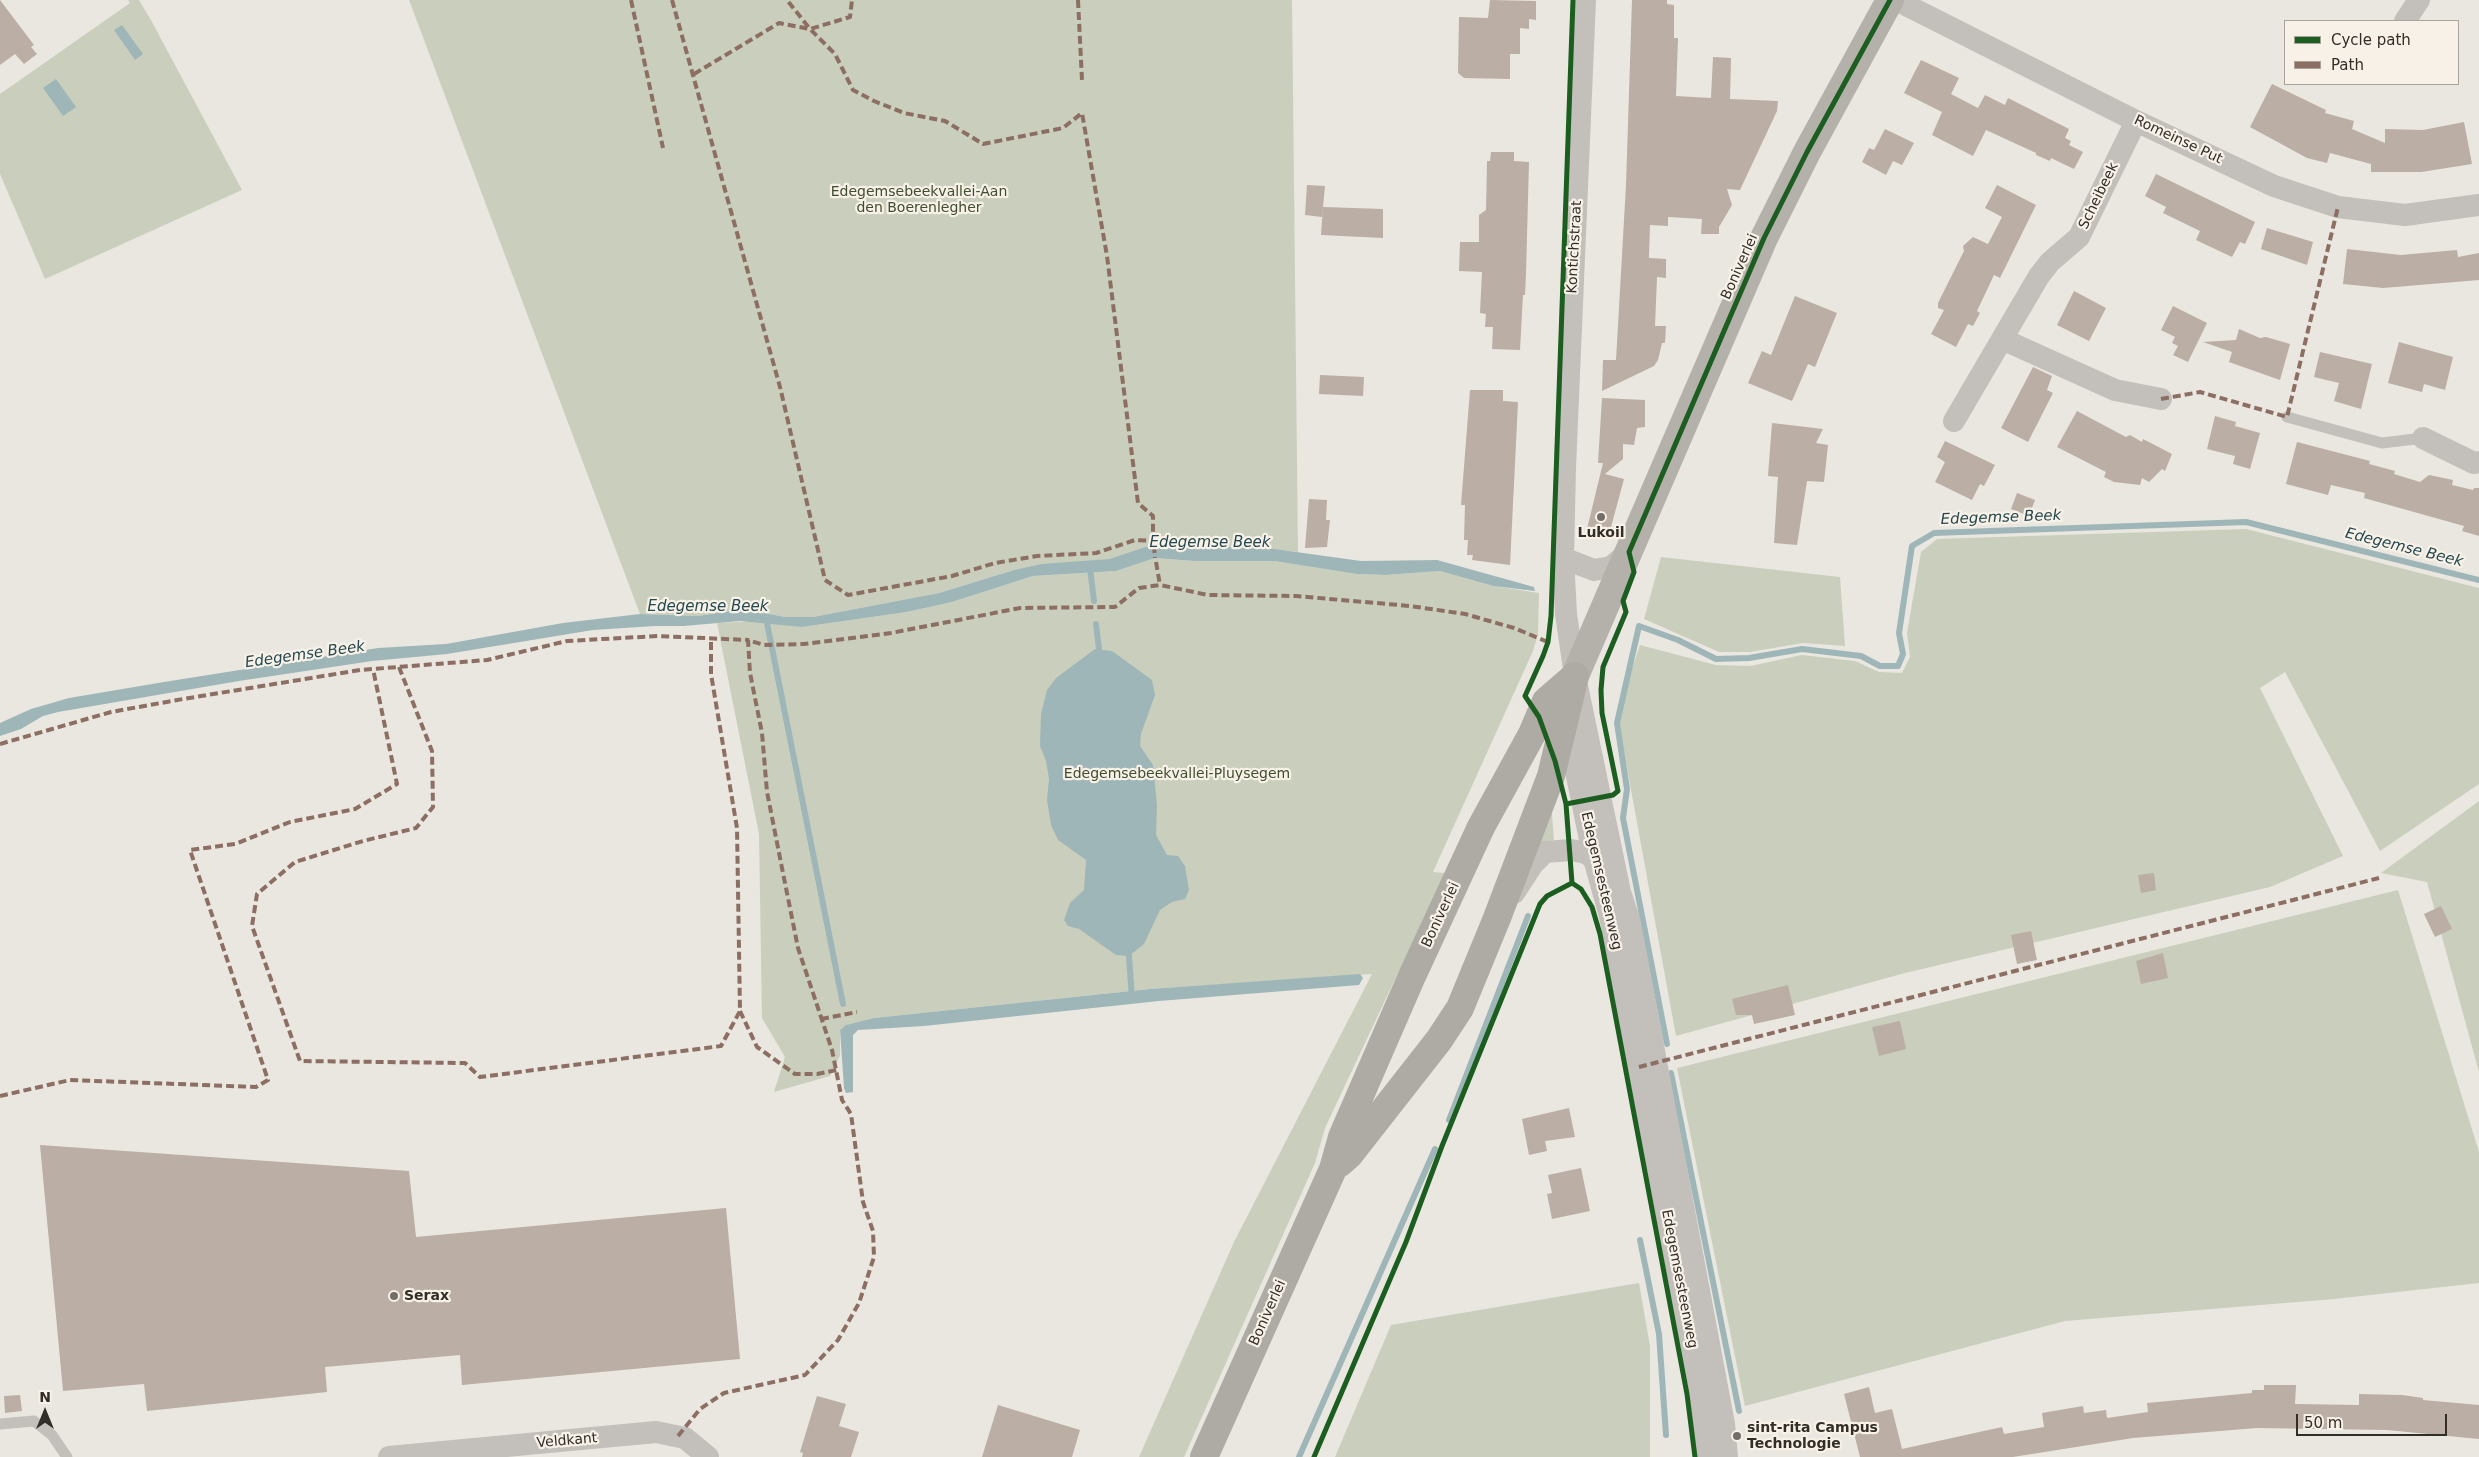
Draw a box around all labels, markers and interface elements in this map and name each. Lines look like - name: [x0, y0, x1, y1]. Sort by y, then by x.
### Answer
- legend: [2284, 20, 2459, 85]
- text: Cycle path: [2331, 31, 2411, 49]
- text: Path: [2331, 56, 2364, 74]
- street label: Romeinse Put: [2131, 112, 2225, 168]
- street label: Scheibeek: [2076, 160, 2122, 232]
- park label: Edegemsebeekvallei-Aan den Boerenlegher: [831, 184, 1007, 216]
- street label: Kontichstraat: [1564, 200, 1586, 294]
- street label: Boniverlei: [1718, 232, 1762, 302]
- water label: Edegemse Beek: [1940, 507, 2062, 529]
- marker: Lukoil: [1595, 511, 1607, 523]
- place label: Lukoil: [1577, 525, 1625, 541]
- water label: Edegemse Beek: [2343, 525, 2465, 571]
- water label: Edegemse Beek: [1150, 534, 1270, 552]
- water label: Edegemse Beek: [648, 598, 768, 616]
- water label: Edegemse Beek: [244, 638, 366, 672]
- park label: Edegemsebeekvallei-Pluysegem: [1064, 766, 1290, 782]
- street label: Edegemsesteenweg: [1577, 810, 1625, 952]
- street label: Boniverlei: [1419, 880, 1463, 950]
- street label: Edegemsesteenweg: [1657, 1208, 1701, 1350]
- street label: Boniverlei: [1246, 1278, 1290, 1348]
- place label: Serax: [404, 1288, 449, 1304]
- marker: Serax: [388, 1290, 400, 1302]
- north arrow: [20, 1387, 70, 1437]
- text: N: [39, 1389, 51, 1405]
- scale bar: [2299, 1404, 2450, 1436]
- text: 50 m: [2304, 1414, 2342, 1432]
- place label: sint-rita Campus Technologie: [1747, 1420, 1878, 1452]
- street label: Veldkant: [536, 1430, 598, 1452]
- marker: sint-rita Campus Technologie: [1731, 1430, 1743, 1442]

